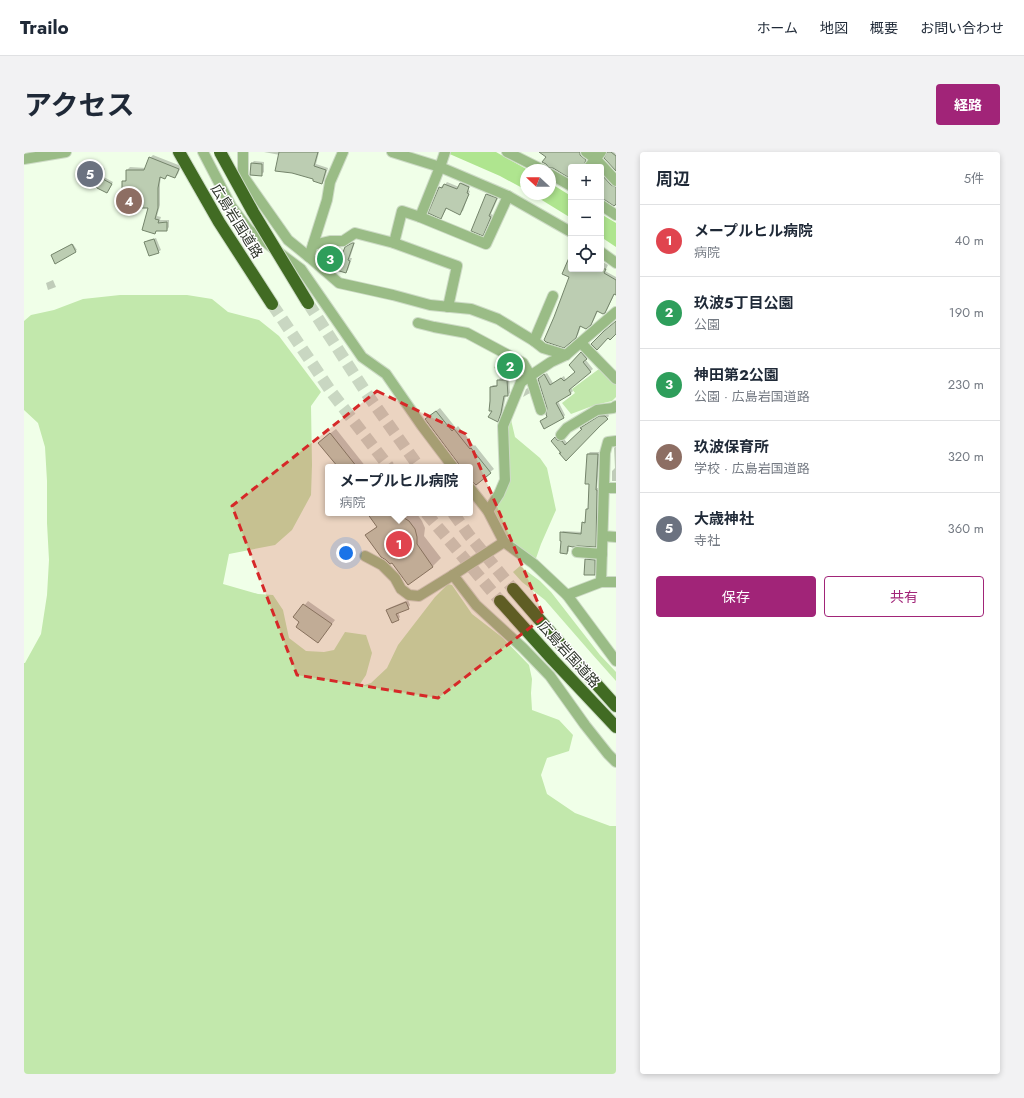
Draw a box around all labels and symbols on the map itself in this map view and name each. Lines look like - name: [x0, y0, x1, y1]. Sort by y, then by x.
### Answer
- pin: 5: [77, 159, 103, 189]
- north arrow: [520, 164, 556, 200]
- street label: 広島岩国道路: [206, 180, 268, 262]
- pin: 4: [116, 186, 142, 216]
- pin: 3: [317, 244, 343, 274]
- pin: 2: [497, 351, 523, 381]
- pin: 1: [386, 529, 412, 559]
- your location: [336, 543, 356, 563]
- street label: 広島岩国道路: [533, 616, 605, 692]

